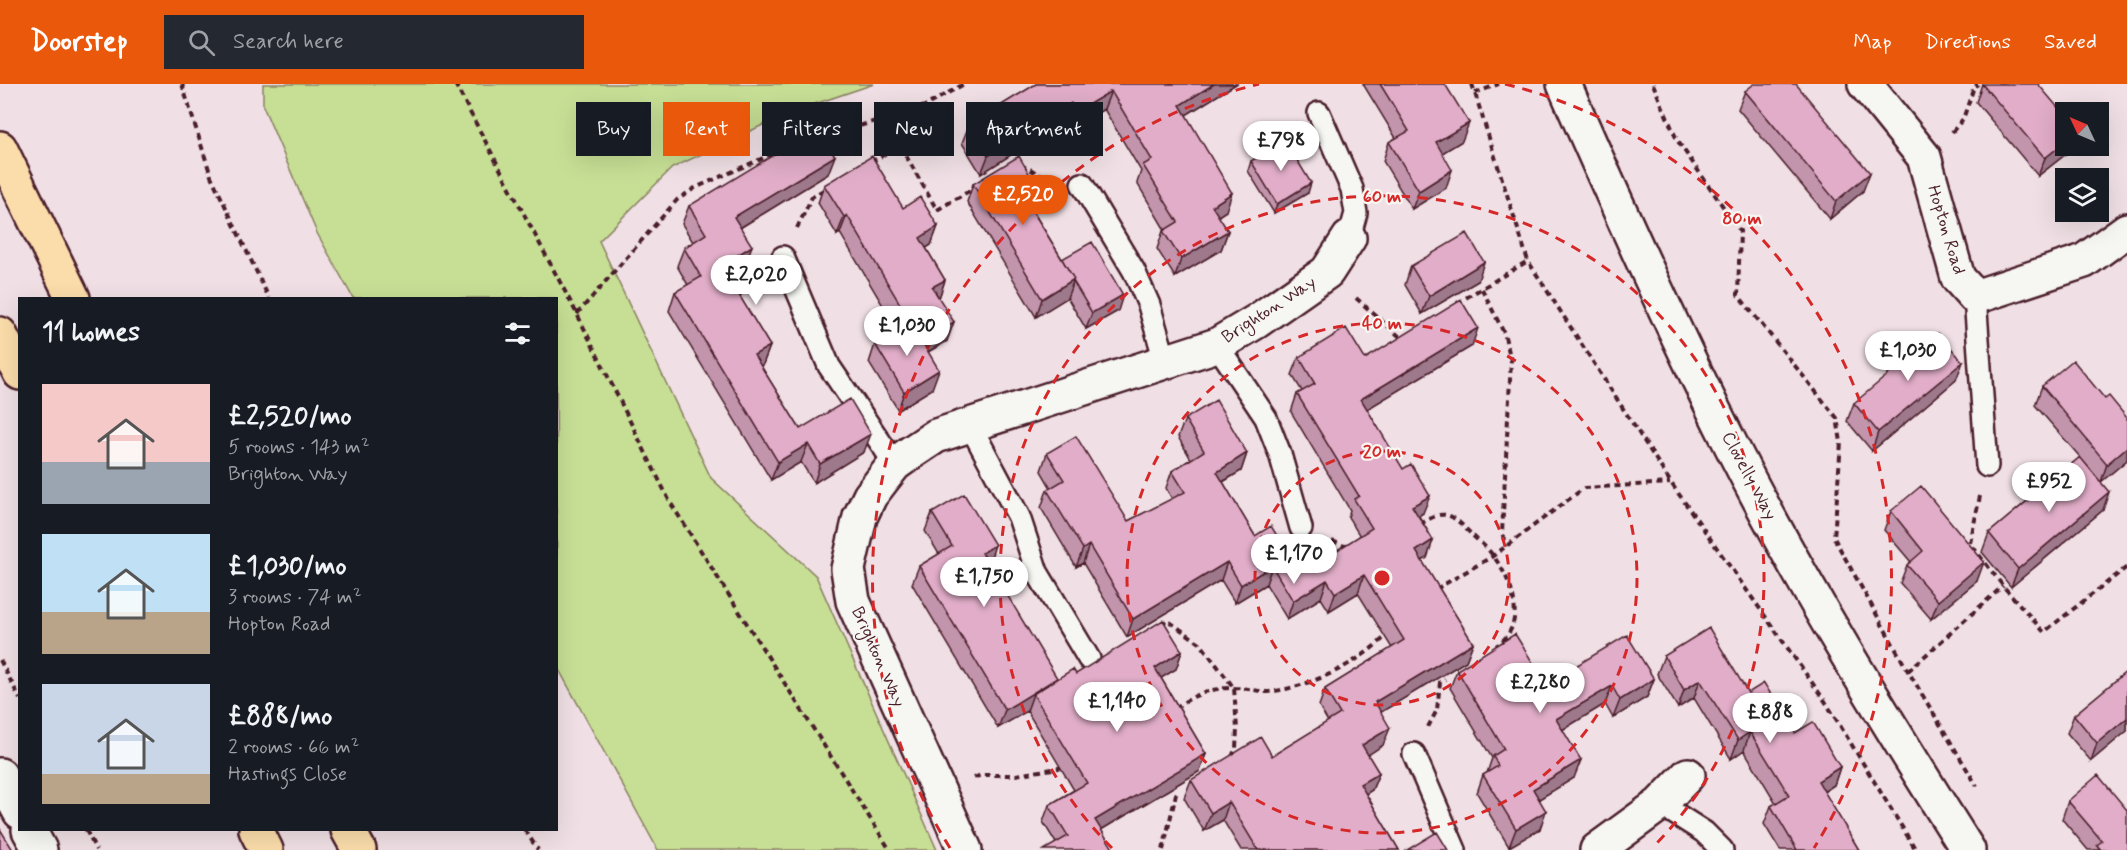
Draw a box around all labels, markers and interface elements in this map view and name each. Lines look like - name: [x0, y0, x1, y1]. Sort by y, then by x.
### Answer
- search box: [164, 15, 584, 69]
- text: Doorstep: [30, 24, 128, 61]
- icon: search: [185, 26, 218, 59]
- text: Search here: [233, 28, 344, 56]
- text: Map: [1853, 28, 1892, 56]
- text: Directions: [1925, 28, 2011, 56]
- text: Saved: [2044, 28, 2097, 56]
- chip: Buy: [576, 102, 651, 156]
- chip: Rent: [663, 102, 750, 156]
- chip: Filters: [762, 102, 862, 156]
- chip: New: [874, 102, 954, 156]
- chip: Apartment: [966, 102, 1103, 156]
- north arrow: [2055, 102, 2109, 156]
- map controls: [2055, 102, 2109, 222]
- pin: £798: [1245, 121, 1317, 172]
- text: £798: [1257, 127, 1305, 154]
- button: layers: [2055, 168, 2109, 222]
- pin: £2,520: [974, 175, 1072, 226]
- text: £2,520: [992, 181, 1054, 208]
- street label: Hopton Road: [1921, 182, 1971, 278]
- text: 60 m: [1363, 185, 1401, 209]
- text: 80 m: [1722, 207, 1762, 231]
- pin: £2,020: [707, 255, 805, 306]
- text: £2,020: [725, 261, 787, 288]
- street label: Brighton Way: [1217, 271, 1321, 350]
- pin: £1,030: [858, 306, 956, 357]
- text: £1,030: [878, 312, 936, 339]
- text: 40 m: [1362, 312, 1402, 336]
- text: 11 homes: [42, 316, 140, 350]
- icon: filters: [501, 317, 534, 350]
- pin: £1,030: [1859, 331, 1957, 382]
- text: £1,030: [1879, 337, 1937, 364]
- text: £2,520/mo: [228, 400, 352, 434]
- icon: home: [90, 408, 162, 480]
- street label: Clovelly Way: [1716, 428, 1782, 524]
- text: 5 rooms · 143 m²: [228, 434, 370, 461]
- text: 20 m: [1363, 440, 1401, 464]
- text: Brighton Way: [228, 461, 348, 488]
- pin: £952: [2013, 462, 2085, 513]
- text: £952: [2026, 468, 2072, 495]
- pin: £1,170: [1245, 534, 1343, 585]
- text: £1,170: [1265, 540, 1323, 567]
- text: £1,030/mo: [228, 550, 347, 584]
- pin: £1,750: [935, 557, 1033, 608]
- icon: home: [90, 558, 162, 630]
- text: £1,750: [954, 563, 1014, 590]
- centre of rings: [1372, 568, 1392, 588]
- text: 3 rooms · 74 m²: [228, 584, 362, 611]
- street label: Brighton Way: [844, 603, 911, 711]
- text: Hopton Road: [228, 611, 330, 638]
- pin: £2,280: [1491, 663, 1589, 714]
- text: £2,280: [1510, 669, 1570, 696]
- pin: £1,140: [1068, 682, 1166, 733]
- text: £1,140: [1088, 688, 1146, 715]
- pin: £888: [1734, 693, 1806, 744]
- text: £888: [1746, 699, 1794, 726]
- text: £888/mo: [228, 700, 332, 734]
- icon: home: [90, 708, 162, 780]
- text: 2 rooms · 66 m²: [228, 734, 359, 761]
- text: Hastings Close: [228, 761, 347, 788]

